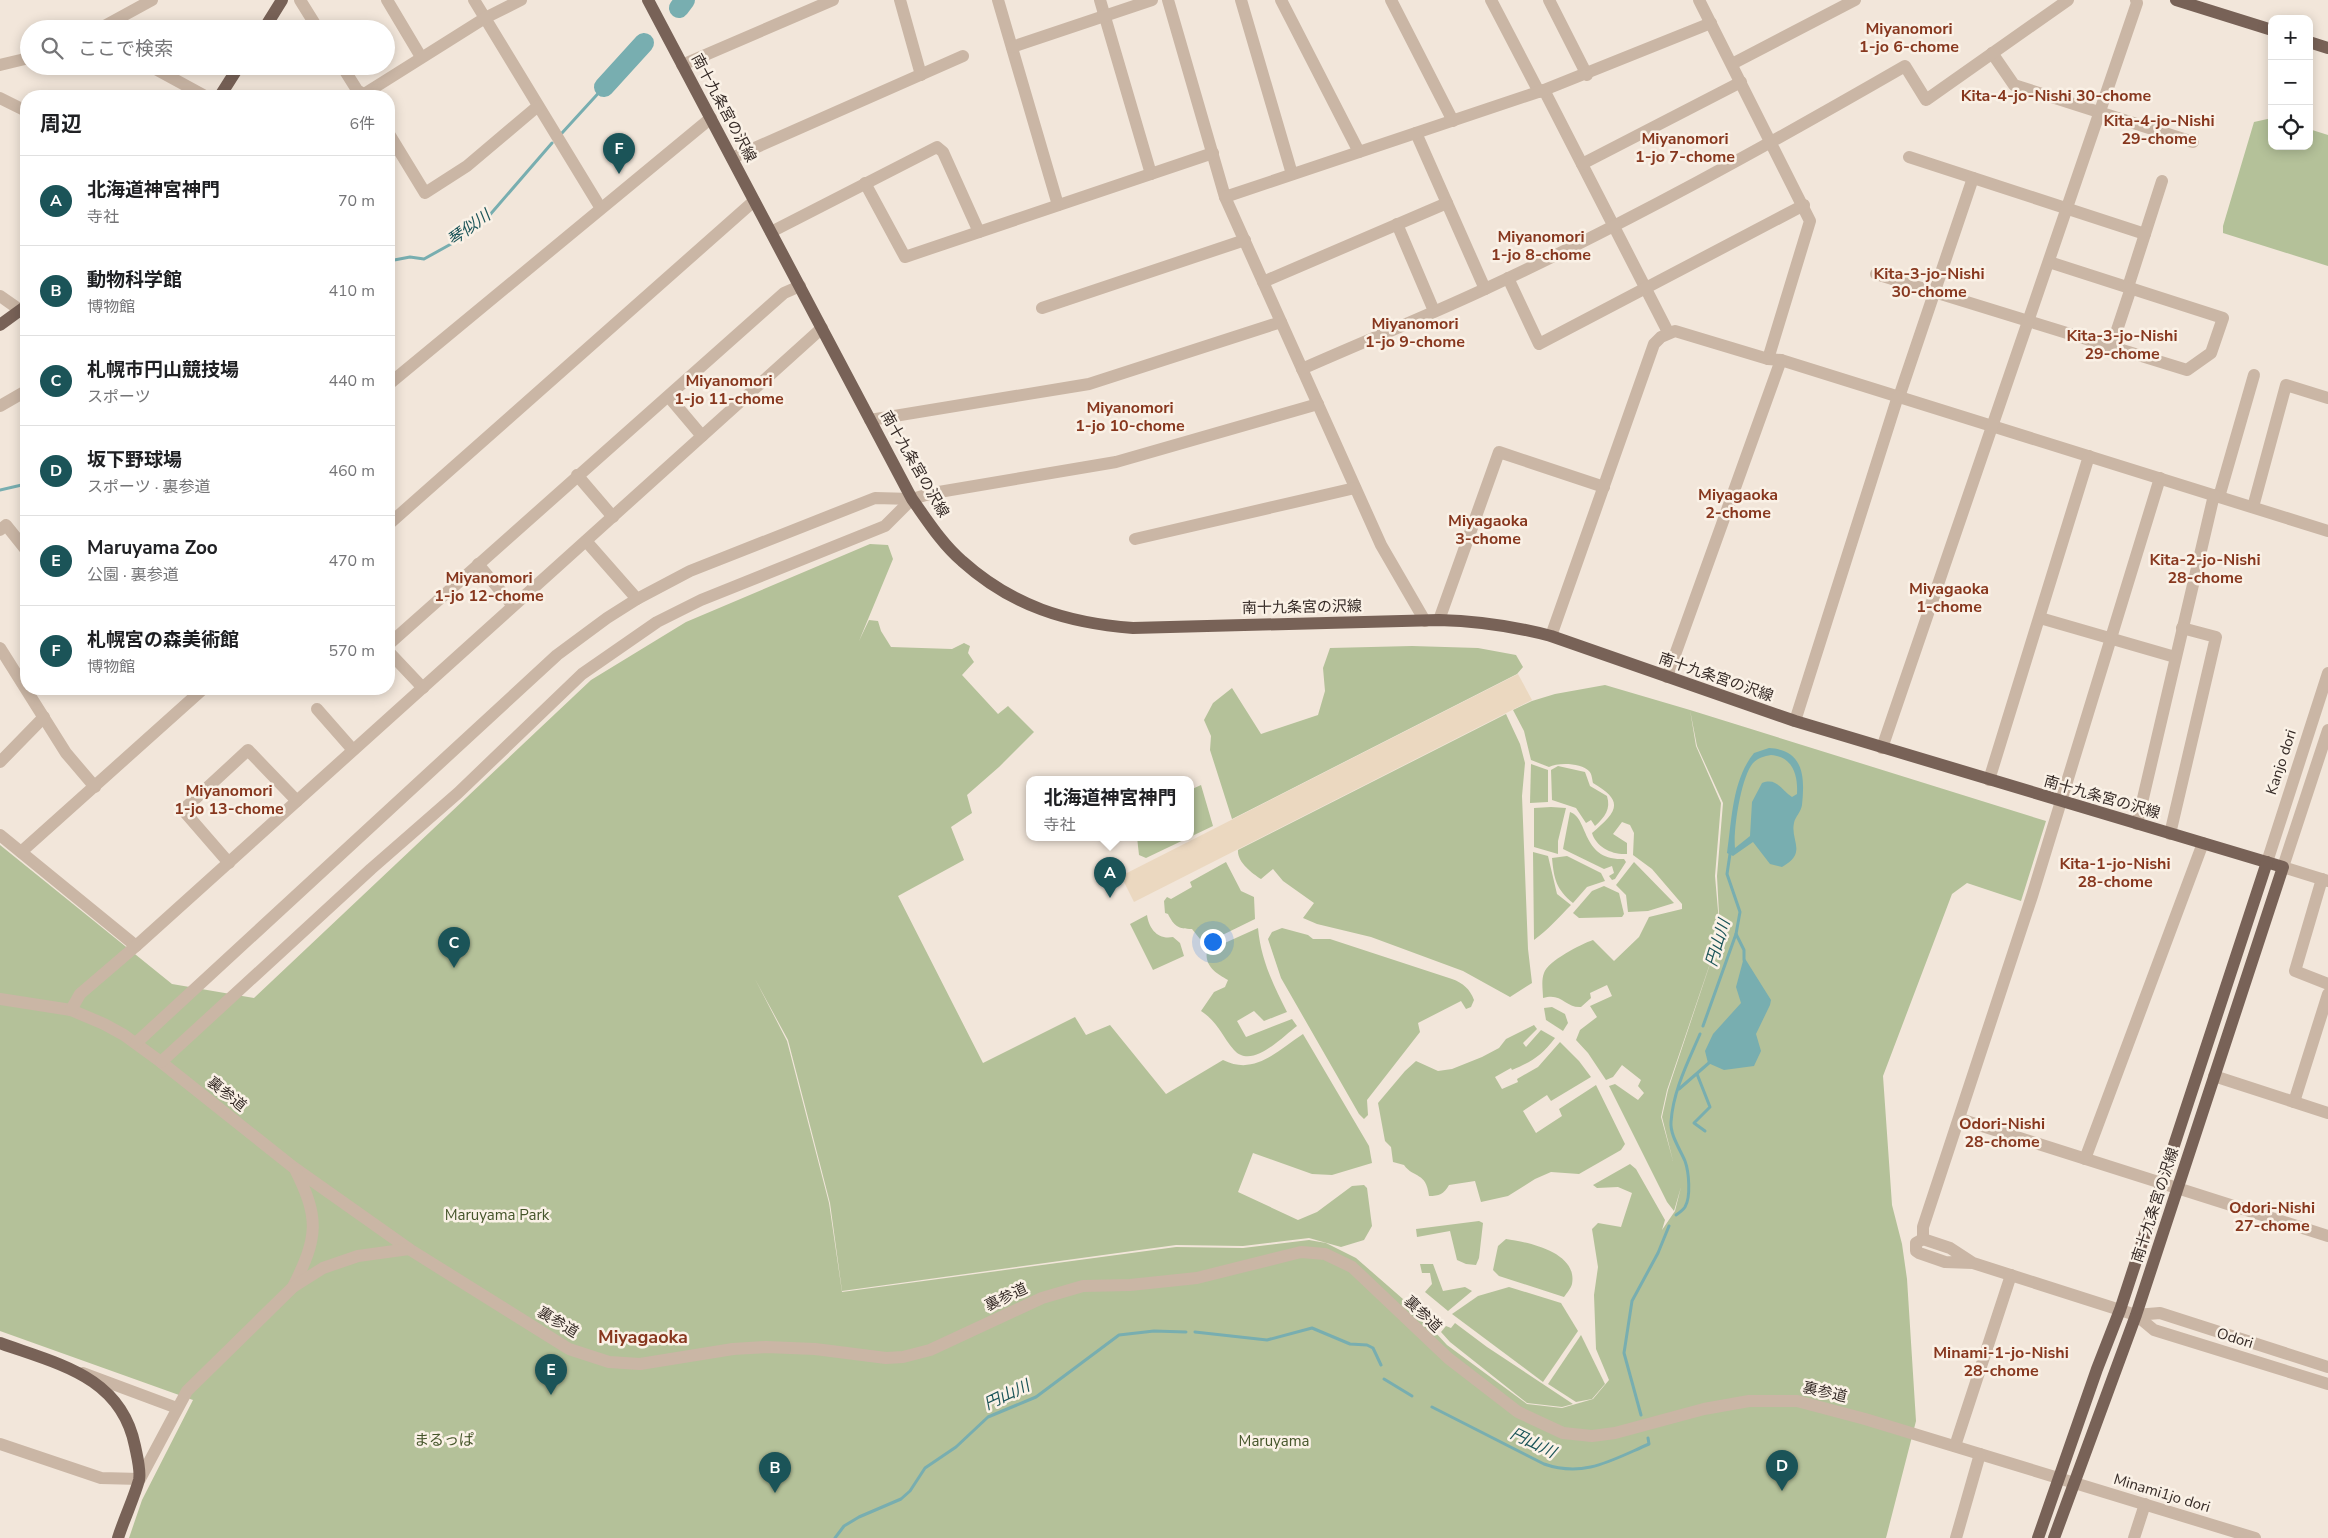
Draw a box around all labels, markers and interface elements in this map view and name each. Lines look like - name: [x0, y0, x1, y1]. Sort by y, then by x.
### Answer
- map controls: [2268, 15, 2313, 150]
- button: +: [2268, 15, 2313, 60]
- district label: Miyanomori 1-jo 6-chome: [1859, 18, 1959, 58]
- search box: [20, 20, 395, 75]
- icon: search: [38, 34, 66, 62]
- text: ここで検索: [78, 36, 173, 62]
- street label: 南十九条宮の沢線: [687, 50, 761, 166]
- button: −: [2268, 60, 2313, 105]
- district label: Kita-4-jo-Nishi 30-chome: [1961, 85, 2152, 107]
- button: locate: [2268, 105, 2313, 150]
- text: 周辺: [40, 110, 82, 138]
- district label: Kita-4-jo-Nishi 29-chome: [2104, 110, 2214, 150]
- text: 6件: [349, 113, 375, 135]
- district label: Miyanomori 1-jo 7-chome: [1635, 128, 1735, 168]
- pin: F: [603, 133, 635, 174]
- text: 北海道神宮神門: [87, 177, 220, 203]
- text: A: [50, 190, 62, 212]
- text: 70 m: [338, 190, 375, 212]
- water label: 琴似川: [443, 204, 496, 251]
- text: 寺社: [87, 206, 119, 228]
- district label: Miyanomori 1-jo 8-chome: [1491, 226, 1591, 266]
- district label: Kita-3-jo-Nishi 30-chome: [1874, 263, 1984, 303]
- text: 動物科学館: [87, 267, 182, 293]
- text: B: [50, 280, 62, 302]
- text: 410 m: [328, 280, 375, 302]
- text: 博物館: [87, 296, 135, 318]
- district label: Miyanomori 1-jo 9-chome: [1365, 313, 1465, 353]
- district label: Kita-3-jo-Nishi 29-chome: [2067, 325, 2177, 365]
- text: 札幌市円山競技場: [87, 357, 239, 383]
- text: C: [51, 370, 61, 392]
- text: 440 m: [328, 370, 375, 392]
- district label: Miyanomori 1-jo 11-chome: [674, 370, 784, 410]
- text: スポーツ: [87, 386, 151, 408]
- district label: Miyanomori 1-jo 10-chome: [1075, 397, 1185, 437]
- street label: 南十九条宮の沢線: [876, 407, 954, 521]
- text: 坂下野球場: [87, 447, 182, 473]
- text: D: [50, 460, 62, 482]
- text: 460 m: [328, 460, 375, 482]
- text: スポーツ · 裏参道: [87, 476, 211, 498]
- district label: Miyagaoka 2-chome: [1698, 484, 1778, 524]
- district label: Miyagaoka 3-chome: [1448, 510, 1528, 550]
- text: Maruyama Zoo: [87, 535, 218, 561]
- district label: Kita-2-jo-Nishi 28-chome: [2150, 549, 2260, 589]
- text: E: [51, 550, 61, 572]
- text: 470 m: [328, 550, 375, 572]
- text: 公園 · 裏参道: [87, 564, 179, 586]
- district label: Miyanomori 1-jo 12-chome: [434, 567, 544, 607]
- district label: Miyagaoka 1-chome: [1909, 578, 1989, 618]
- street label: 南十九条宮の沢線: [1242, 596, 1362, 618]
- text: 札幌宮の森美術館: [87, 627, 239, 653]
- text: F: [52, 640, 61, 662]
- text: 570 m: [328, 640, 375, 662]
- street label: 南十九条宮の沢線: [1656, 648, 1776, 706]
- text: 博物館: [87, 656, 135, 678]
- street label: Kanjo dori: [2261, 727, 2301, 797]
- street label: 南十九条宮の沢線: [2042, 771, 2162, 823]
- popup: [1026, 776, 1194, 841]
- district label: Miyanomori 1-jo 13-chome: [174, 780, 284, 820]
- text: 北海道神宮神門: [1043, 785, 1177, 811]
- text: 寺社: [1043, 814, 1076, 836]
- district label: Kita-1-jo-Nishi 28-chome: [2060, 853, 2170, 893]
- pin: A: [1094, 857, 1126, 898]
- water label: 円山川: [1700, 915, 1736, 969]
- pin: C: [438, 927, 470, 968]
- your location: [1200, 929, 1226, 955]
- street label: 裏参道: [203, 1072, 251, 1116]
- district label: Odori-Nishi 28-chome: [1959, 1113, 2045, 1153]
- street label: 南十九条宮の沢線: [2127, 1145, 2183, 1265]
- district label: Odori-Nishi 27-chome: [2229, 1197, 2315, 1237]
- park label: Maruyama Park: [445, 1205, 550, 1225]
- street label: 裏参道: [981, 1278, 1031, 1316]
- street label: 裏参道: [1400, 1291, 1446, 1337]
- street label: 裏参道: [534, 1302, 582, 1342]
- street label: Odori: [2214, 1323, 2256, 1353]
- district label: Miyagaoka: [598, 1325, 688, 1349]
- district label: Minami-1-jo-Nishi 28-chome: [1933, 1342, 2069, 1382]
- pin: E: [535, 1354, 567, 1395]
- water label: 円山川: [981, 1374, 1035, 1415]
- street label: 裏参道: [1801, 1377, 1849, 1407]
- water label: 円山川: [1507, 1423, 1561, 1464]
- park label: まるっぱ: [414, 1430, 474, 1450]
- park label: Maruyama: [1239, 1431, 1309, 1451]
- pin: D: [1766, 1450, 1798, 1491]
- pin: B: [759, 1452, 791, 1493]
- street label: Minami1jo dori: [2111, 1469, 2213, 1517]

